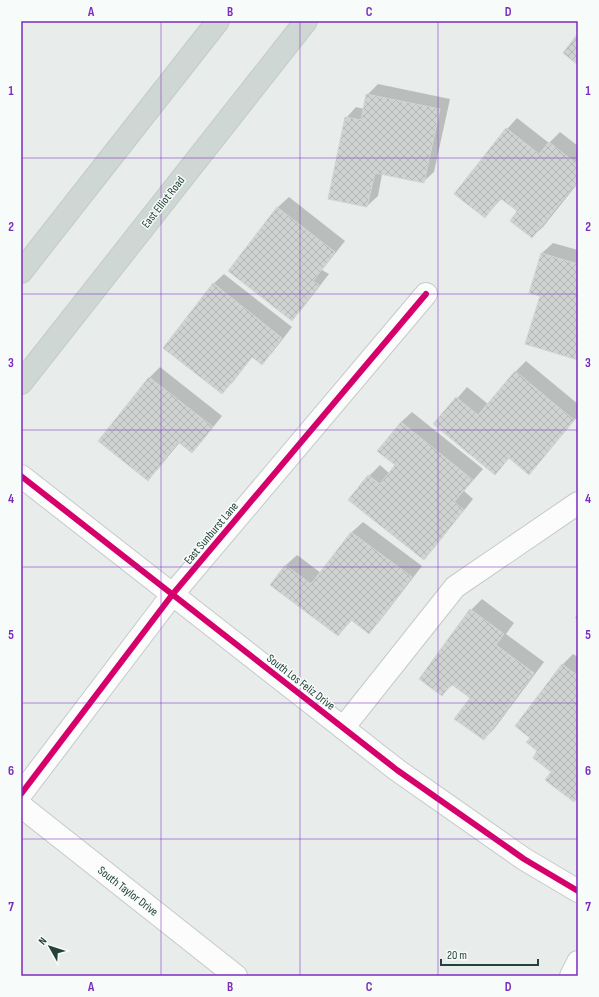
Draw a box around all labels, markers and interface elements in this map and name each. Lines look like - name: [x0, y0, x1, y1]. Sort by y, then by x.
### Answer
- text: A: [87, 4, 95, 20]
- text: B: [227, 4, 233, 20]
- text: C: [366, 4, 373, 20]
- text: D: [505, 4, 512, 20]
- text: 1: [8, 83, 14, 99]
- text: 1: [585, 83, 591, 99]
- street label: East Elliot Road: [138, 173, 188, 231]
- text: 2: [8, 219, 14, 235]
- text: 2: [585, 219, 591, 235]
- text: 3: [8, 355, 14, 371]
- text: 3: [585, 355, 591, 371]
- text: 4: [8, 491, 14, 507]
- text: 4: [585, 491, 591, 507]
- street label: East Sunburst Lane: [181, 499, 242, 568]
- text: 5: [8, 627, 14, 643]
- text: 5: [585, 627, 591, 643]
- street label: South Los Feliz Drive: [264, 651, 338, 714]
- text: 6: [8, 763, 14, 779]
- text: 6: [585, 763, 591, 779]
- street label: South Taylor Drive: [94, 863, 161, 920]
- text: 7: [8, 899, 14, 915]
- text: 7: [585, 899, 591, 915]
- north arrow: [30, 927, 70, 967]
- text: N: [36, 935, 50, 947]
- scale bar: [441, 941, 538, 967]
- text: 20 m: [447, 948, 467, 963]
- text: A: [87, 979, 95, 995]
- text: B: [227, 979, 233, 995]
- text: C: [366, 979, 373, 995]
- text: D: [505, 979, 512, 995]

